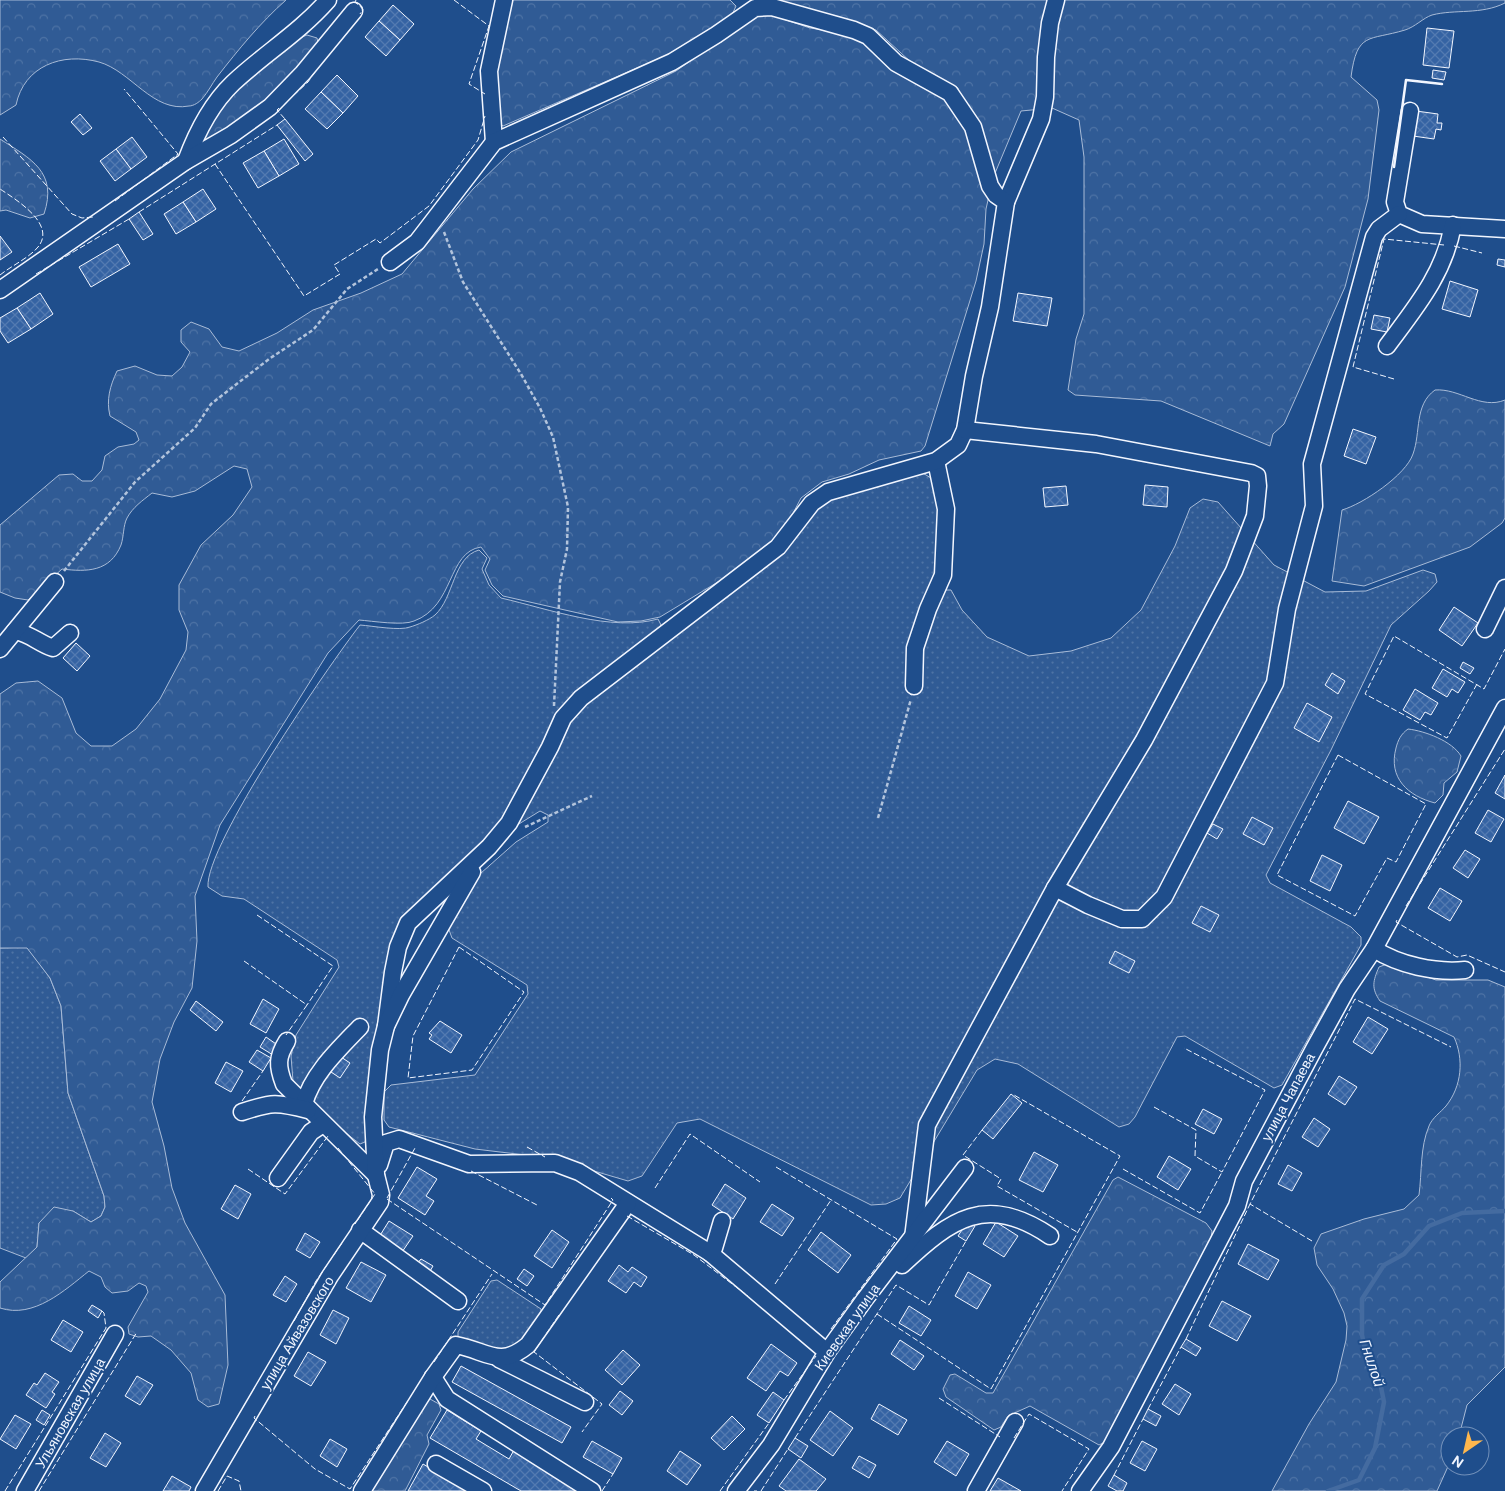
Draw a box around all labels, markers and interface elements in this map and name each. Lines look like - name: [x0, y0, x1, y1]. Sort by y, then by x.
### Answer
- street label: улица Чапаева: [1257, 1050, 1319, 1144]
- street label: улица Айвазовского: [256, 1273, 338, 1393]
- street label: Киевская улица: [810, 1280, 884, 1374]
- water label: Гнилой: [1355, 1336, 1390, 1390]
- street label: Ульяновская улица: [31, 1354, 109, 1472]
- north arrow: [1440, 1426, 1490, 1476]
- text: N: [1448, 1451, 1467, 1472]

